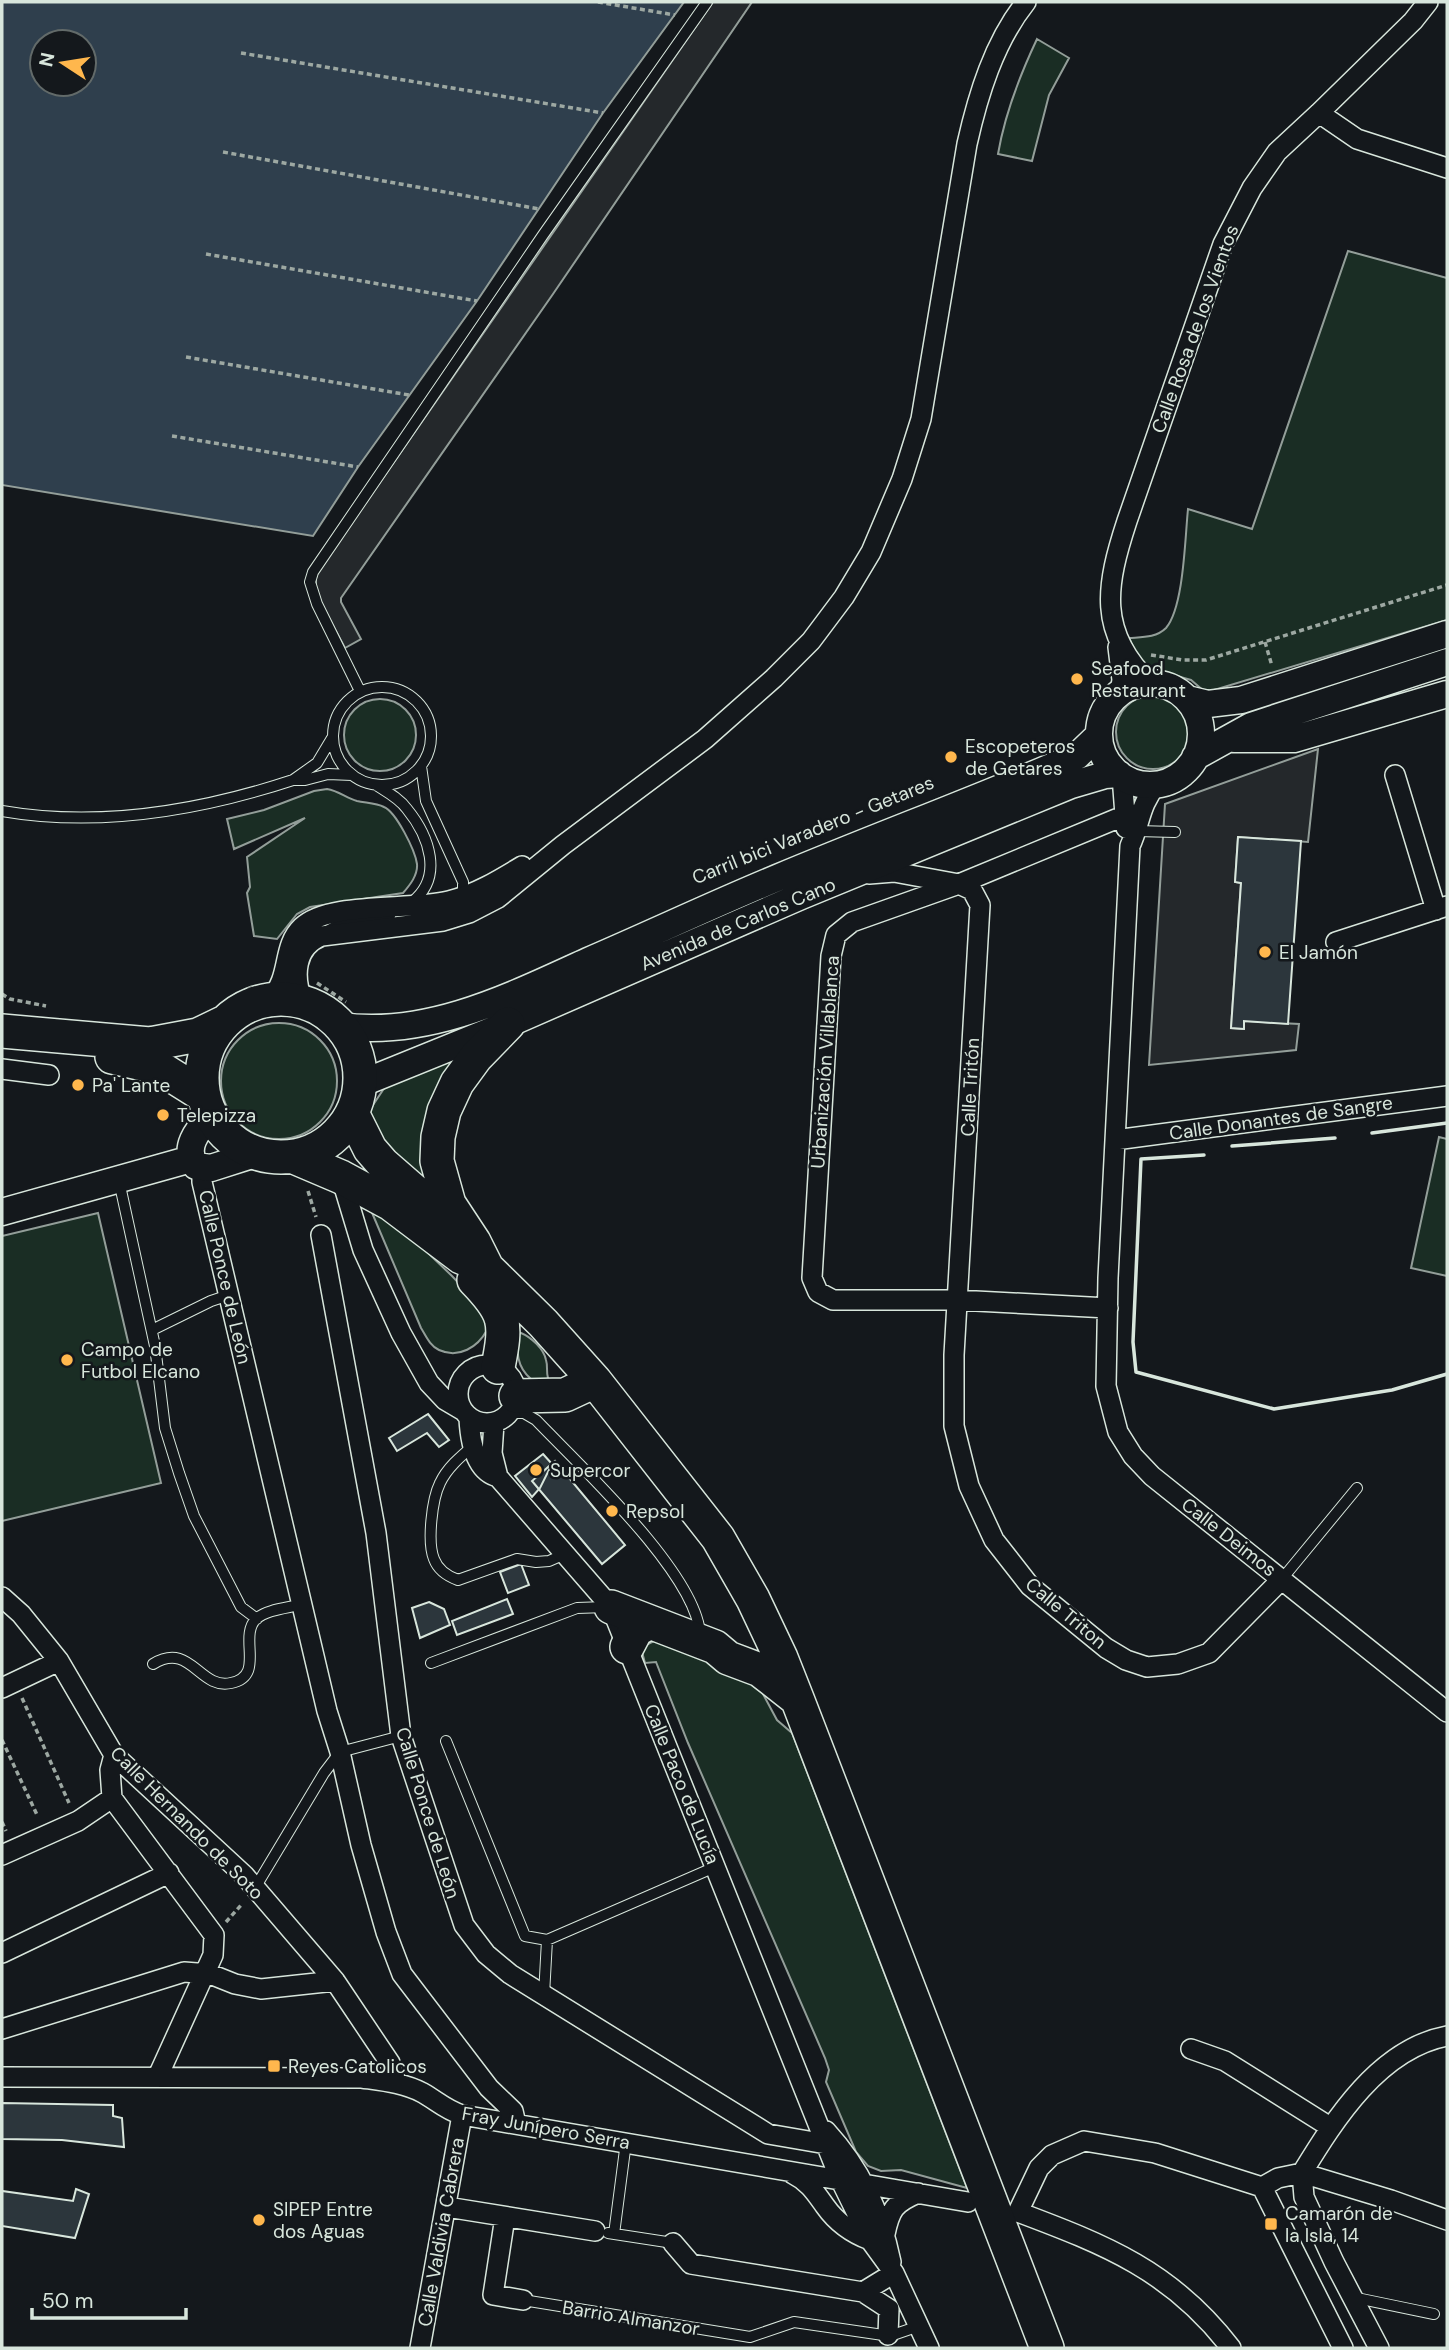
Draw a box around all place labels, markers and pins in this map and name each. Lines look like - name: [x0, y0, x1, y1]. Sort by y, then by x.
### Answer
- place label: Seafood Restaurant: [1091, 656, 1186, 703]
- marker: Seafood Restaurant: [1069, 671, 1085, 687]
- place label: Escopeteros de Getares: [965, 734, 1075, 781]
- marker: Escopeteros de Getares: [943, 749, 959, 765]
- place label: El Jamón: [1279, 940, 1358, 965]
- marker: El Jamón: [1257, 944, 1273, 960]
- place label: Pa' Lante: [92, 1073, 170, 1098]
- marker: Pa' Lante: [70, 1077, 86, 1093]
- place label: Telepizza: [177, 1103, 256, 1128]
- marker: Telepizza: [155, 1107, 171, 1123]
- place label: Campo de Futbol Elcano: [81, 1337, 200, 1384]
- marker: Campo de Futbol Elcano: [59, 1352, 75, 1368]
- place label: Supercor: [550, 1458, 630, 1483]
- marker: Supercor: [528, 1462, 544, 1478]
- place label: Repsol: [626, 1499, 684, 1524]
- marker: Repsol: [604, 1503, 620, 1519]
- place label: Reyes Catolicos: [288, 2054, 427, 2079]
- marker: Reyes Catolicos: [266, 2058, 282, 2074]
- place label: SIPEP Entre dos Aguas: [273, 2197, 373, 2244]
- place label: Camarón de la Isla, 14: [1285, 2201, 1393, 2248]
- marker: SIPEP Entre dos Aguas: [251, 2212, 267, 2228]
- marker: Camarón de la Isla, 14: [1263, 2216, 1279, 2232]

